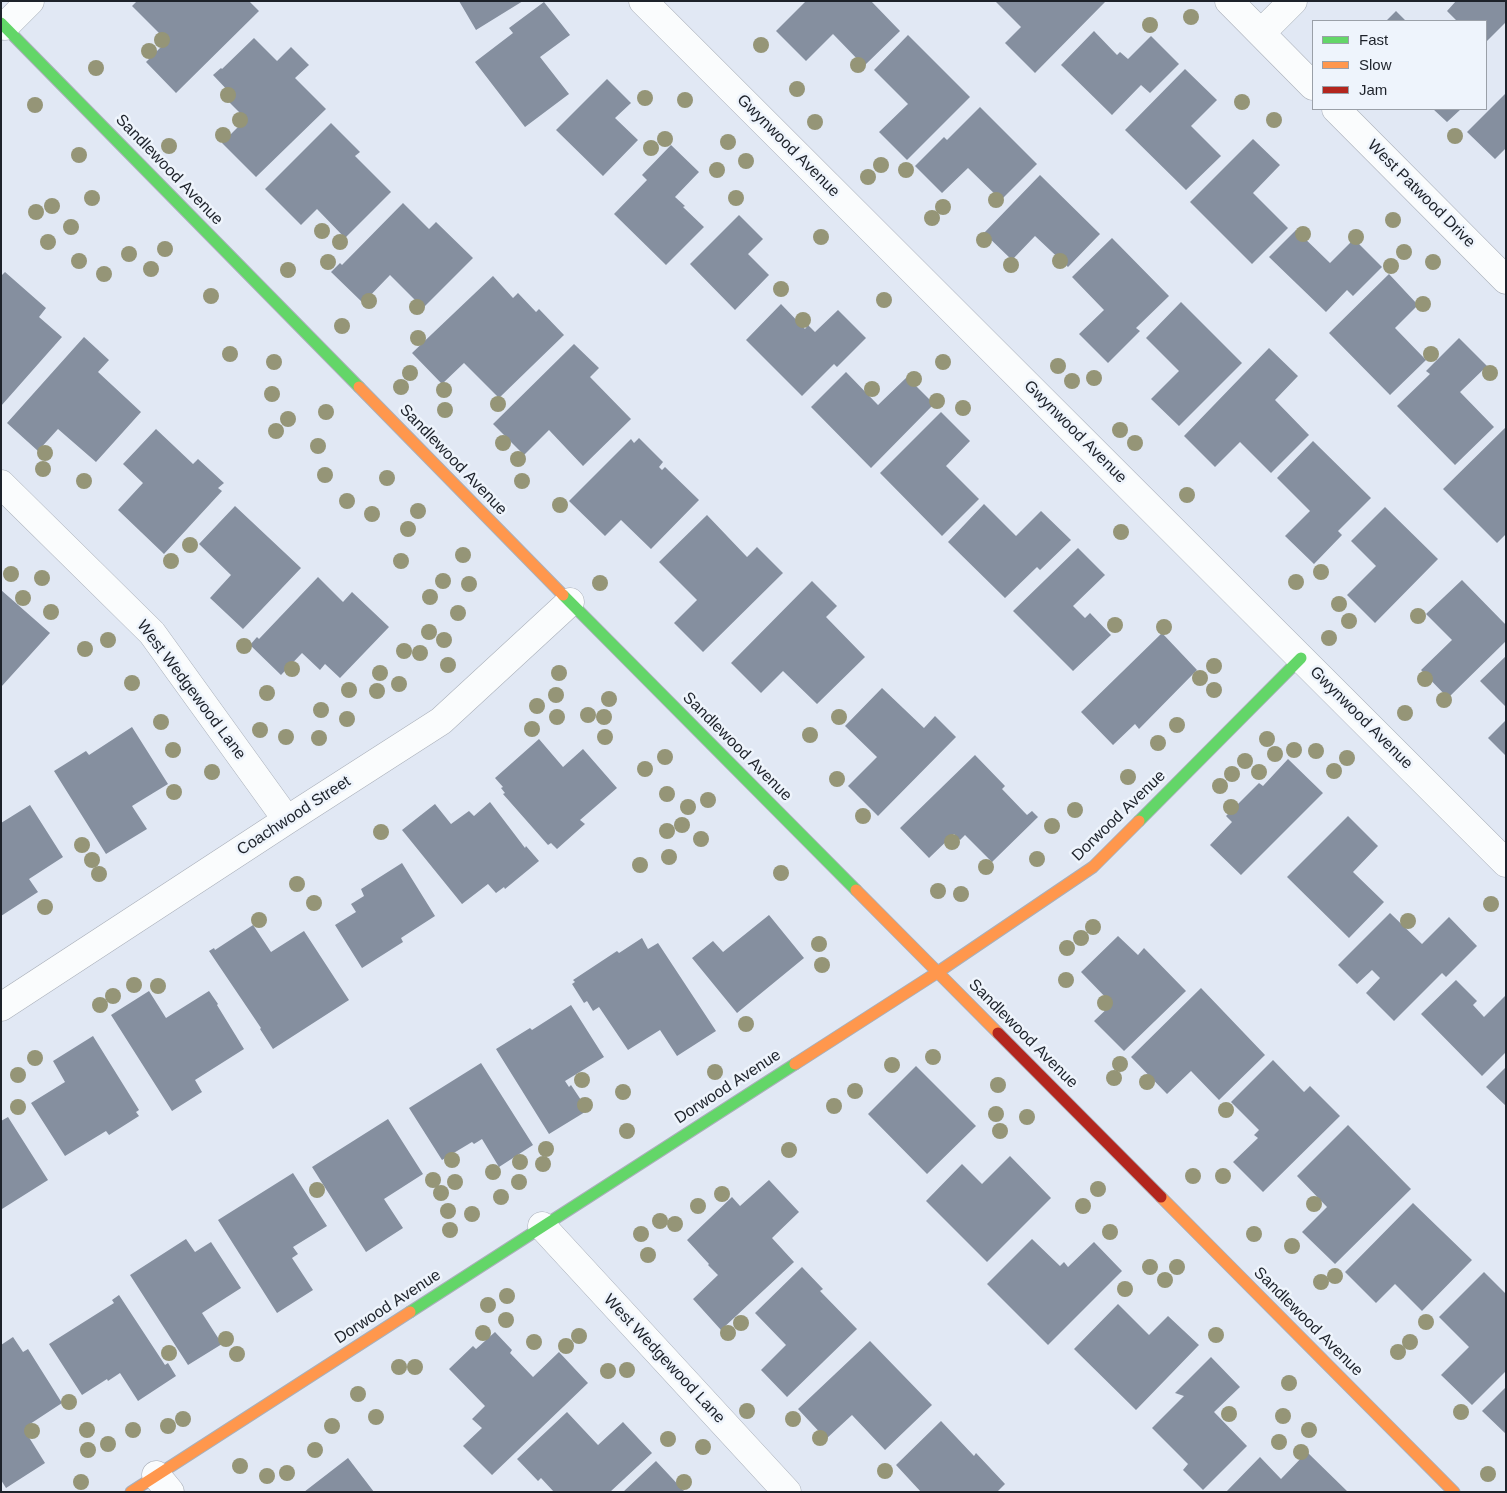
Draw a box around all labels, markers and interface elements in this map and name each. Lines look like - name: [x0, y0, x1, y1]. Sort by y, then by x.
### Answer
- legend: [1312, 20, 1487, 110]
- text: Fast: [1359, 31, 1388, 48]
- text: Slow: [1359, 56, 1392, 73]
- text: Jam: [1359, 81, 1387, 98]
- street label: Gwynwood Avenue: [733, 91, 843, 201]
- street label: Sandlewood Avenue: [111, 111, 227, 229]
- street label: West Patwood Drive: [1363, 136, 1479, 252]
- street label: Gwynwood Avenue: [1020, 377, 1130, 487]
- street label: Sandlewood Avenue: [395, 401, 511, 519]
- street label: West Wedgewood Lane: [132, 617, 250, 763]
- street label: Gwynwood Avenue: [1306, 663, 1416, 773]
- street label: Sandlewood Avenue: [678, 688, 796, 806]
- street label: Dorwood Avenue: [1068, 767, 1170, 865]
- street label: Coachwood Street: [234, 772, 354, 860]
- street label: Sandlewood Avenue: [964, 975, 1082, 1093]
- street label: Dorwood Avenue: [671, 1046, 785, 1128]
- street label: Sandlewood Avenue: [1249, 1263, 1367, 1381]
- street label: Dorwood Avenue: [331, 1266, 445, 1348]
- street label: West Wedgewood Lane: [599, 1291, 729, 1427]

